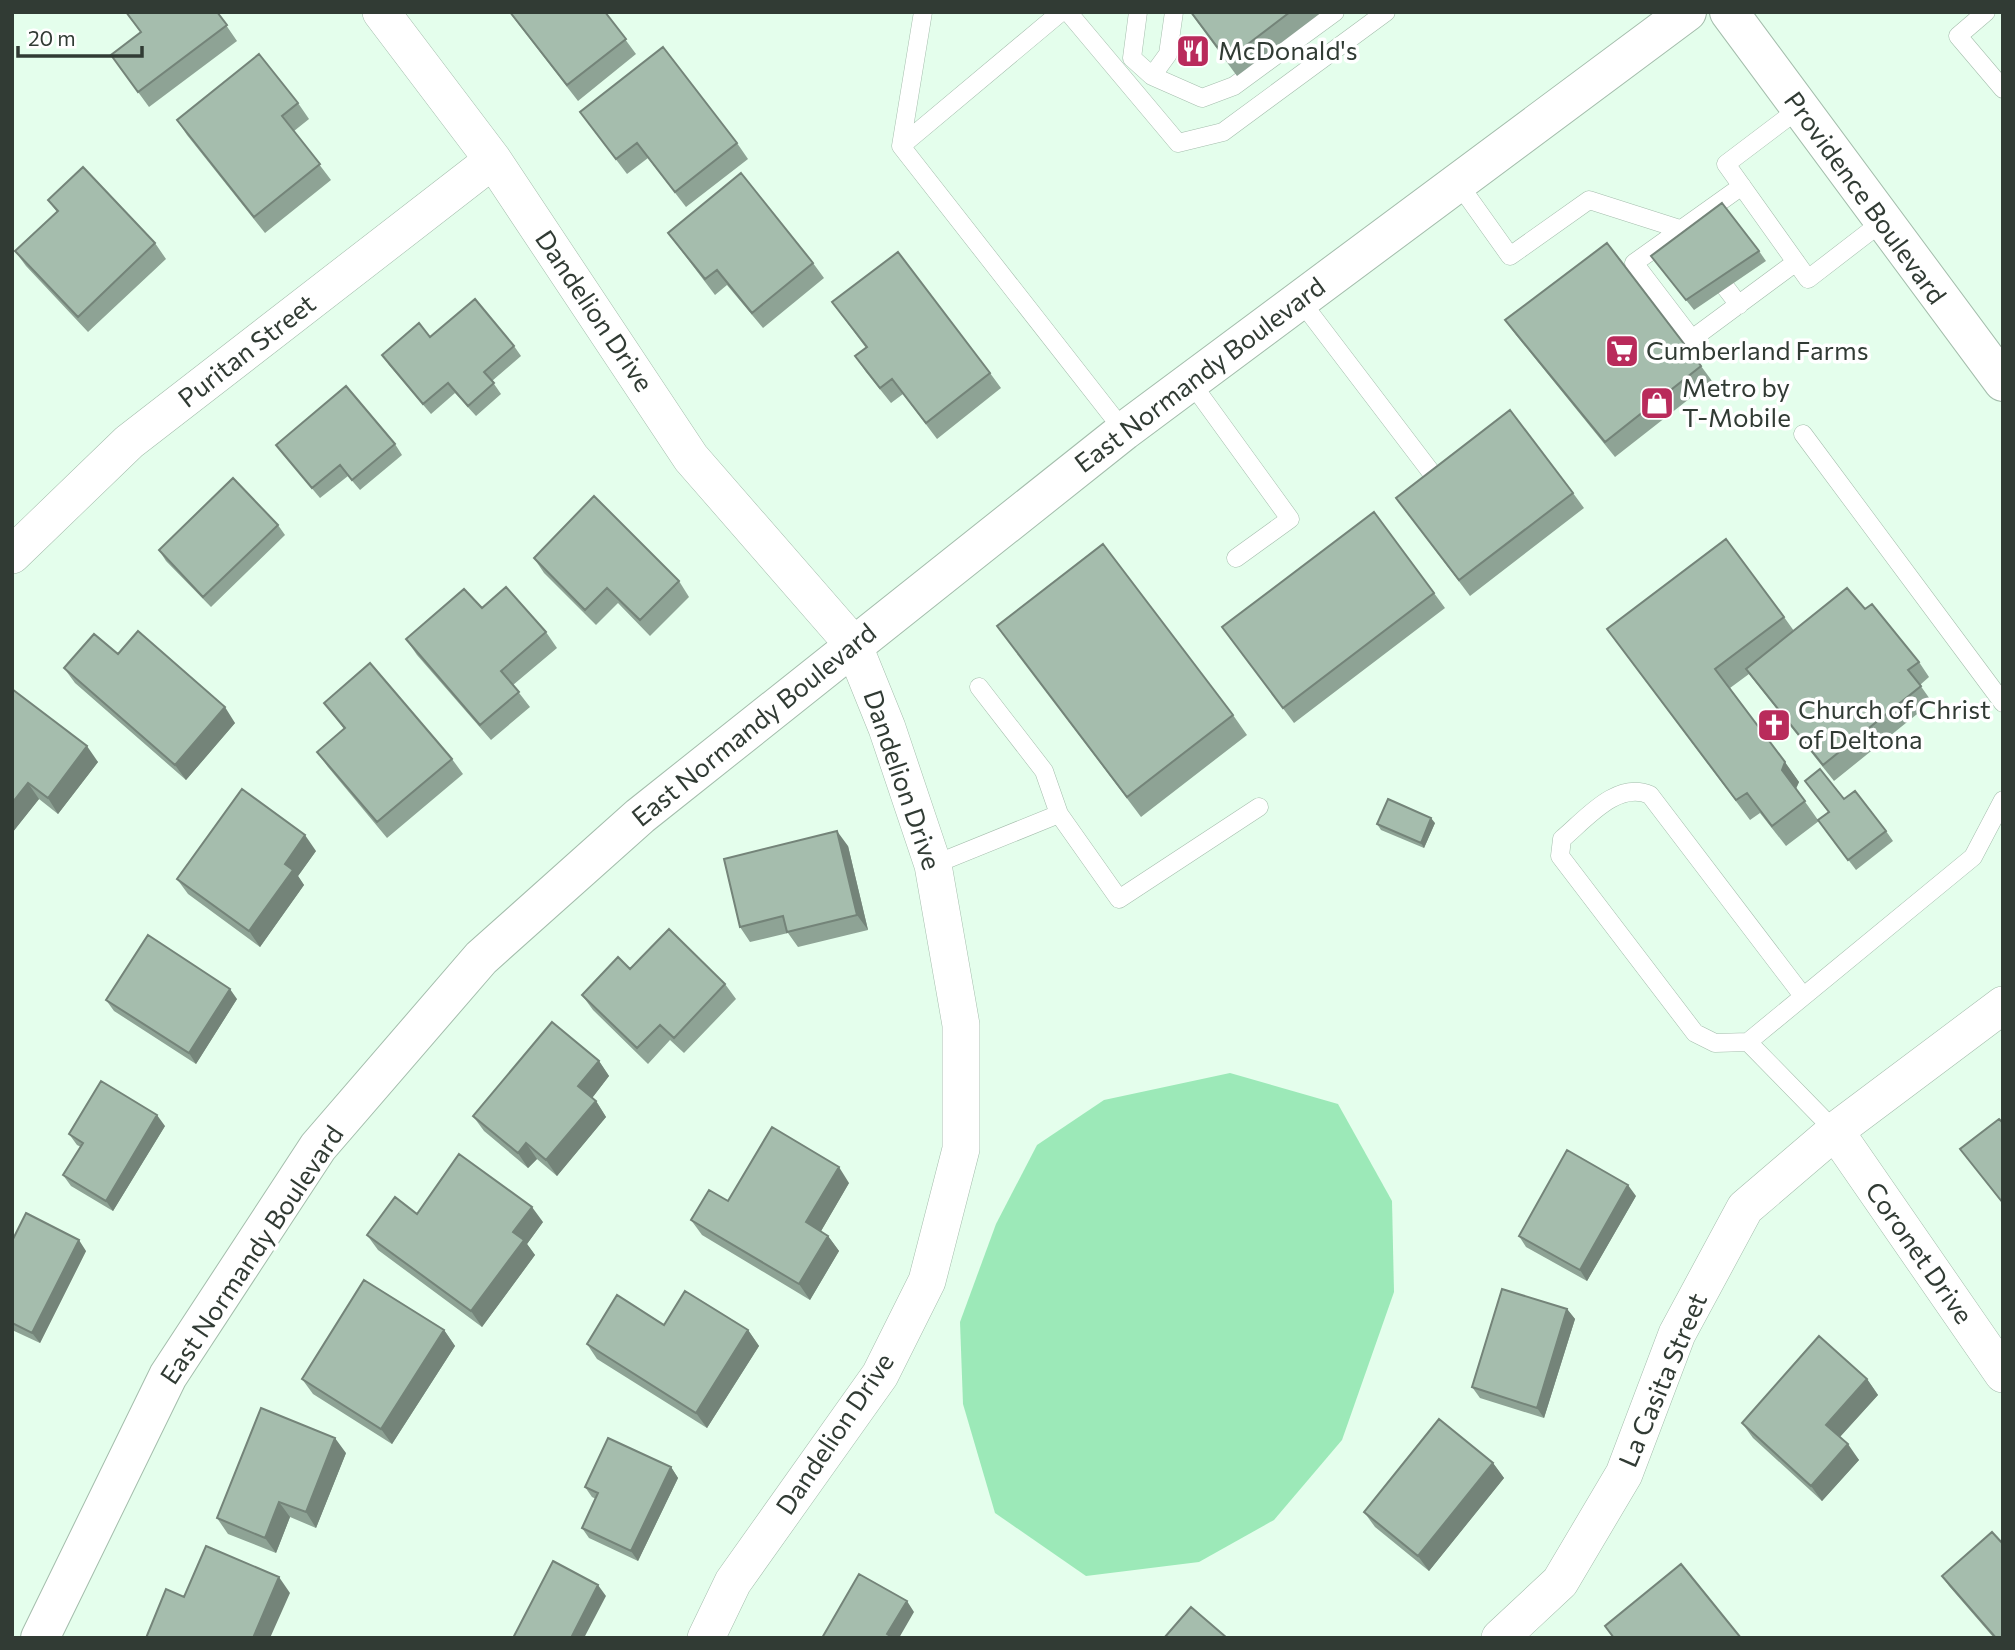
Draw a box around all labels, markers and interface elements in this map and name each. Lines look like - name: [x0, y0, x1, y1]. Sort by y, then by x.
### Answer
- scale bar: [18, 14, 142, 58]
- text: 20 m: [28, 25, 76, 50]
- restaurant icon: McDonald's: [1174, 32, 1212, 70]
- place label: McDonald's: [1218, 34, 1358, 65]
- street label: Providence Boulevard: [1779, 85, 1954, 309]
- street label: Dandelion Drive: [530, 224, 661, 397]
- street label: East Normandy Boulevard: [1068, 270, 1330, 478]
- street label: Puritan Street: [171, 287, 321, 413]
- supermarket icon: Cumberland Farms: [1603, 332, 1641, 370]
- place label: Cumberland Farms: [1646, 334, 1868, 365]
- place label: Metro by T-Mobile: [1682, 371, 1791, 432]
- shop icon: Metro by T-Mobile: [1638, 384, 1676, 422]
- street label: East Normandy Boulevard: [625, 616, 881, 832]
- street label: Dandelion Drive: [858, 686, 949, 873]
- place label: Church of Christ of Deltona: [1798, 693, 1991, 754]
- church icon: Church of Christ of Deltona: [1755, 706, 1793, 744]
- street label: East Normandy Boulevard: [153, 1119, 349, 1389]
- street label: Coronet Drive: [1860, 1175, 1980, 1329]
- street label: La Casita Street: [1611, 1288, 1712, 1471]
- street label: Dandelion Drive: [768, 1347, 899, 1520]

